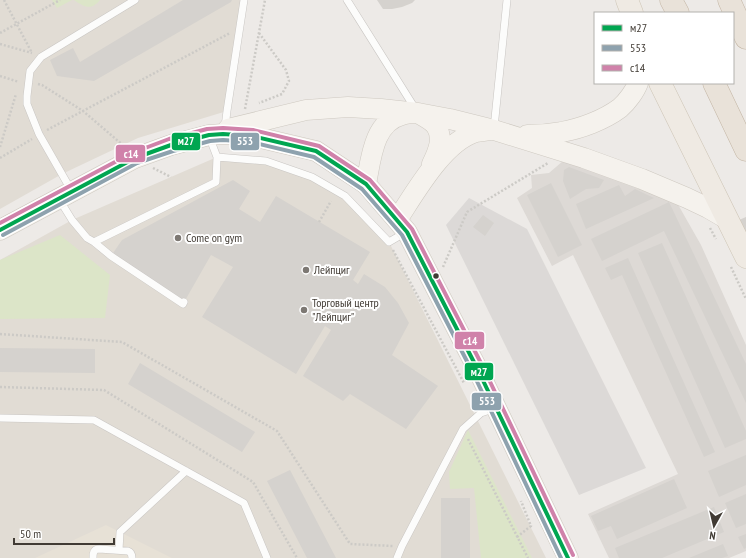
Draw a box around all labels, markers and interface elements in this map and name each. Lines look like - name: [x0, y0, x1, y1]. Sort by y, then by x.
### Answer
- legend: [594, 12, 734, 84]
- text: м27: [630, 20, 647, 35]
- text: 553: [630, 40, 646, 55]
- text: с14: [630, 60, 646, 75]
- line badge: м27: [171, 132, 201, 151]
- line badge: 553: [230, 132, 260, 151]
- text: м27: [178, 134, 194, 148]
- text: 553: [237, 134, 253, 148]
- line badge: с14: [115, 144, 146, 163]
- text: с14: [124, 147, 139, 161]
- place label: Come on gym: [186, 230, 242, 245]
- marker: Come on gym: [173, 233, 183, 243]
- place label: Лейпциг: [313, 262, 350, 277]
- marker: Лейпциг: [301, 265, 311, 275]
- unlabelled marker: [431, 271, 441, 281]
- place label: Торговый центр "Лейпциг": [312, 295, 379, 324]
- marker: Торговый центр "Лейпциг": [299, 305, 309, 315]
- line badge: с14: [454, 331, 485, 350]
- text: с14: [463, 334, 478, 348]
- line badge: м27: [464, 362, 494, 381]
- text: м27: [471, 365, 487, 379]
- line badge: 553: [471, 392, 502, 411]
- text: 553: [479, 394, 495, 408]
- north arrow: [694, 506, 734, 546]
- scale bar: [14, 520, 114, 546]
- text: 50 m: [20, 526, 41, 541]
- text: N: [709, 529, 717, 543]

